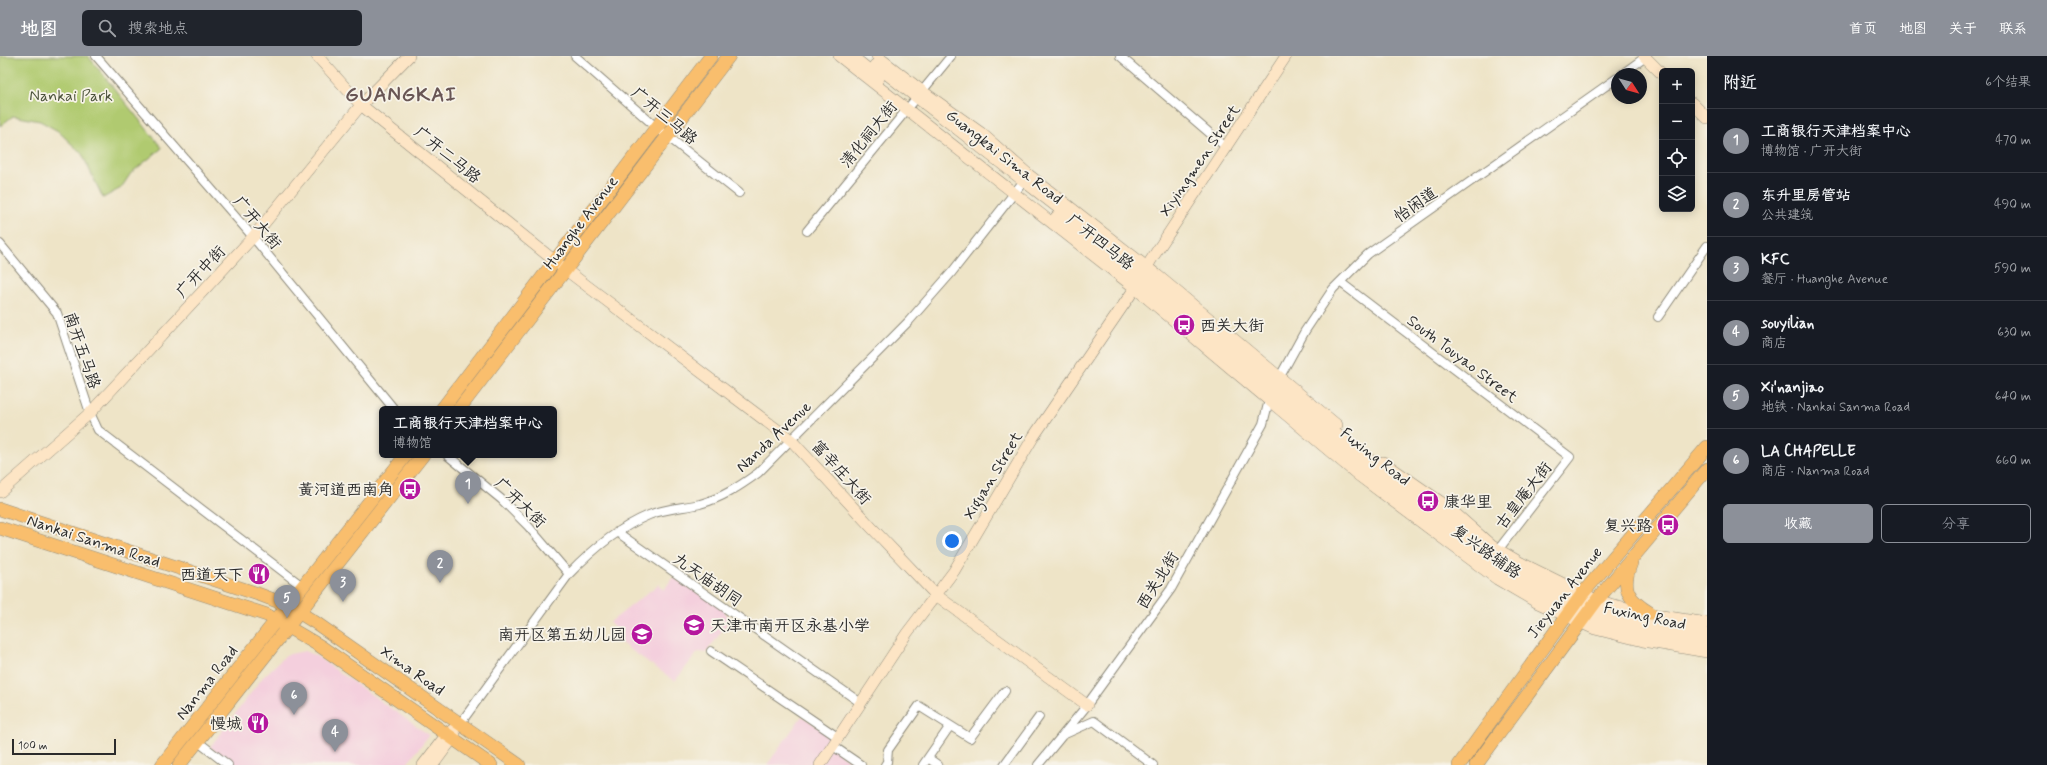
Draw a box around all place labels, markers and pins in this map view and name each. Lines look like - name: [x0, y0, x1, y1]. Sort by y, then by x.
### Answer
- bus stop icon: 西关大街: [1171, 312, 1197, 338]
- place label: 西关大街: [1200, 316, 1264, 337]
- pin: 1: [455, 471, 481, 504]
- bus stop icon: 黄河道西南角: [397, 476, 423, 502]
- place label: 黄河道西南角: [298, 480, 394, 501]
- bus stop icon: 康华里: [1415, 488, 1441, 514]
- place label: 康华里: [1444, 492, 1492, 513]
- bus stop icon: 复兴路: [1655, 512, 1681, 538]
- place label: 复兴路: [1604, 516, 1652, 537]
- pin: 2: [427, 550, 453, 583]
- restaurant icon: 西道天下: [246, 561, 272, 587]
- place label: 西道天下: [180, 565, 244, 586]
- pin: 3: [330, 569, 356, 602]
- pin: 5: [274, 585, 300, 618]
- school or university icon: 天津市南开区永基小学: [681, 612, 707, 638]
- place label: 天津市南开区永基小学: [710, 616, 870, 637]
- school or university icon: 南开区第五幼儿园: [629, 621, 655, 647]
- place label: 南开区第五幼儿园: [498, 625, 626, 646]
- pin: 6: [281, 682, 307, 715]
- restaurant icon: 慢城: [245, 710, 271, 736]
- place label: 慢城: [210, 714, 242, 735]
- pin: 4: [322, 719, 348, 752]

